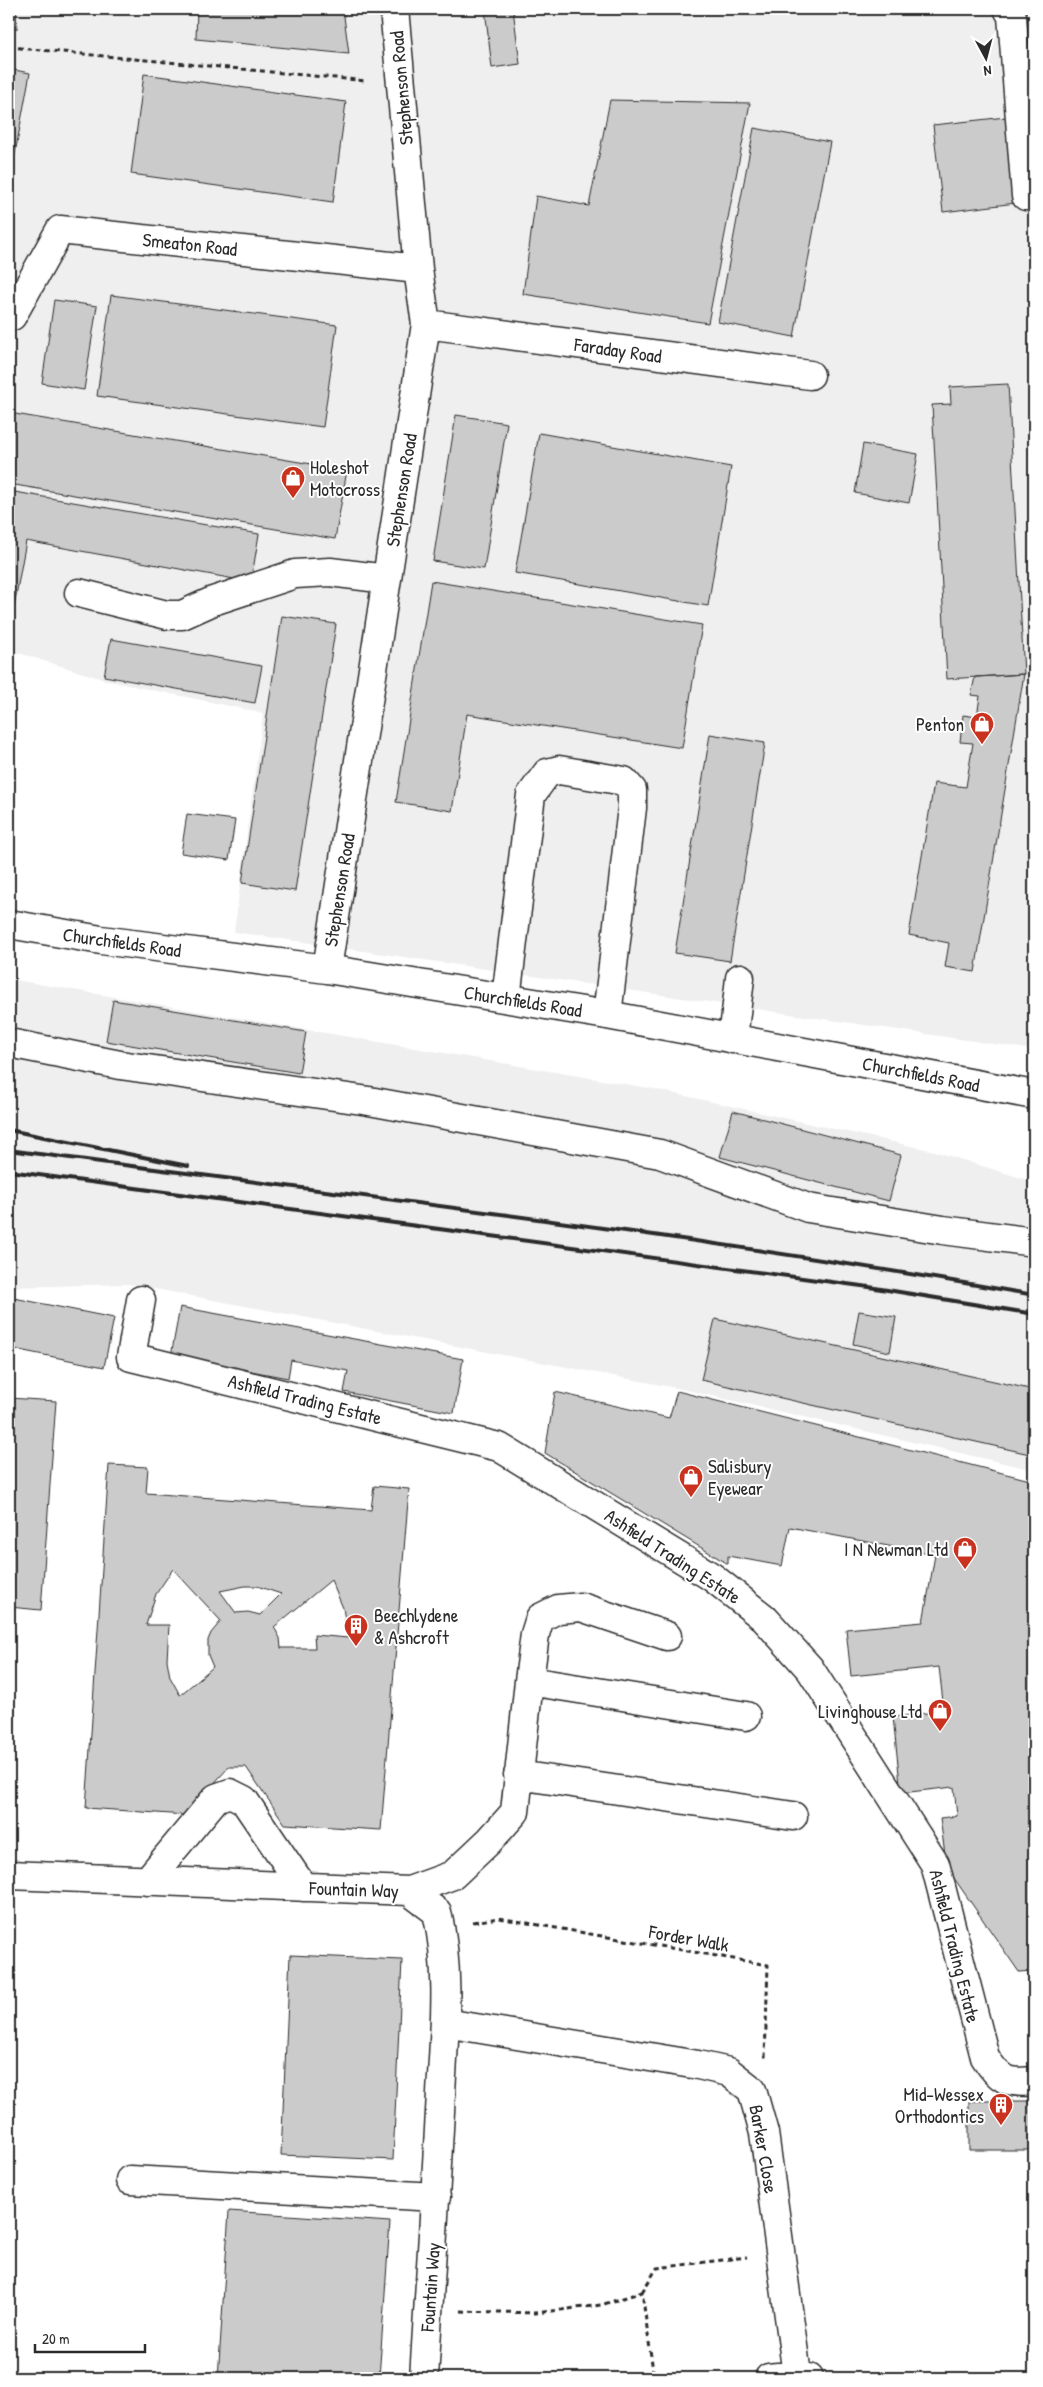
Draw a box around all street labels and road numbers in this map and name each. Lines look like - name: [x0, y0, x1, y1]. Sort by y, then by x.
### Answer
- street label: Stephenson Road: [383, 29, 419, 146]
- street label: Smeaton Road: [141, 226, 239, 262]
- street label: Faraday Road: [572, 331, 664, 369]
- street label: Stephenson Road: [379, 431, 423, 548]
- street label: Stephenson Road: [317, 831, 361, 948]
- street label: Churchfields Road: [61, 921, 183, 963]
- street label: Churchfields Road: [462, 979, 584, 1023]
- street label: Churchfields Road: [860, 1050, 983, 1098]
- street label: Ashfield Trading Estate: [226, 1367, 385, 1431]
- street label: Ashfield Trading Estate: [600, 1502, 746, 1610]
- street label: Ashfield Trading Estate: [923, 1867, 987, 2026]
- street label: Fountain Way: [308, 1874, 399, 1904]
- street label: Forder Walk: [646, 1918, 731, 1958]
- street label: Barker Close: [743, 2103, 785, 2196]
- street label: Fountain Way: [414, 2242, 446, 2333]

